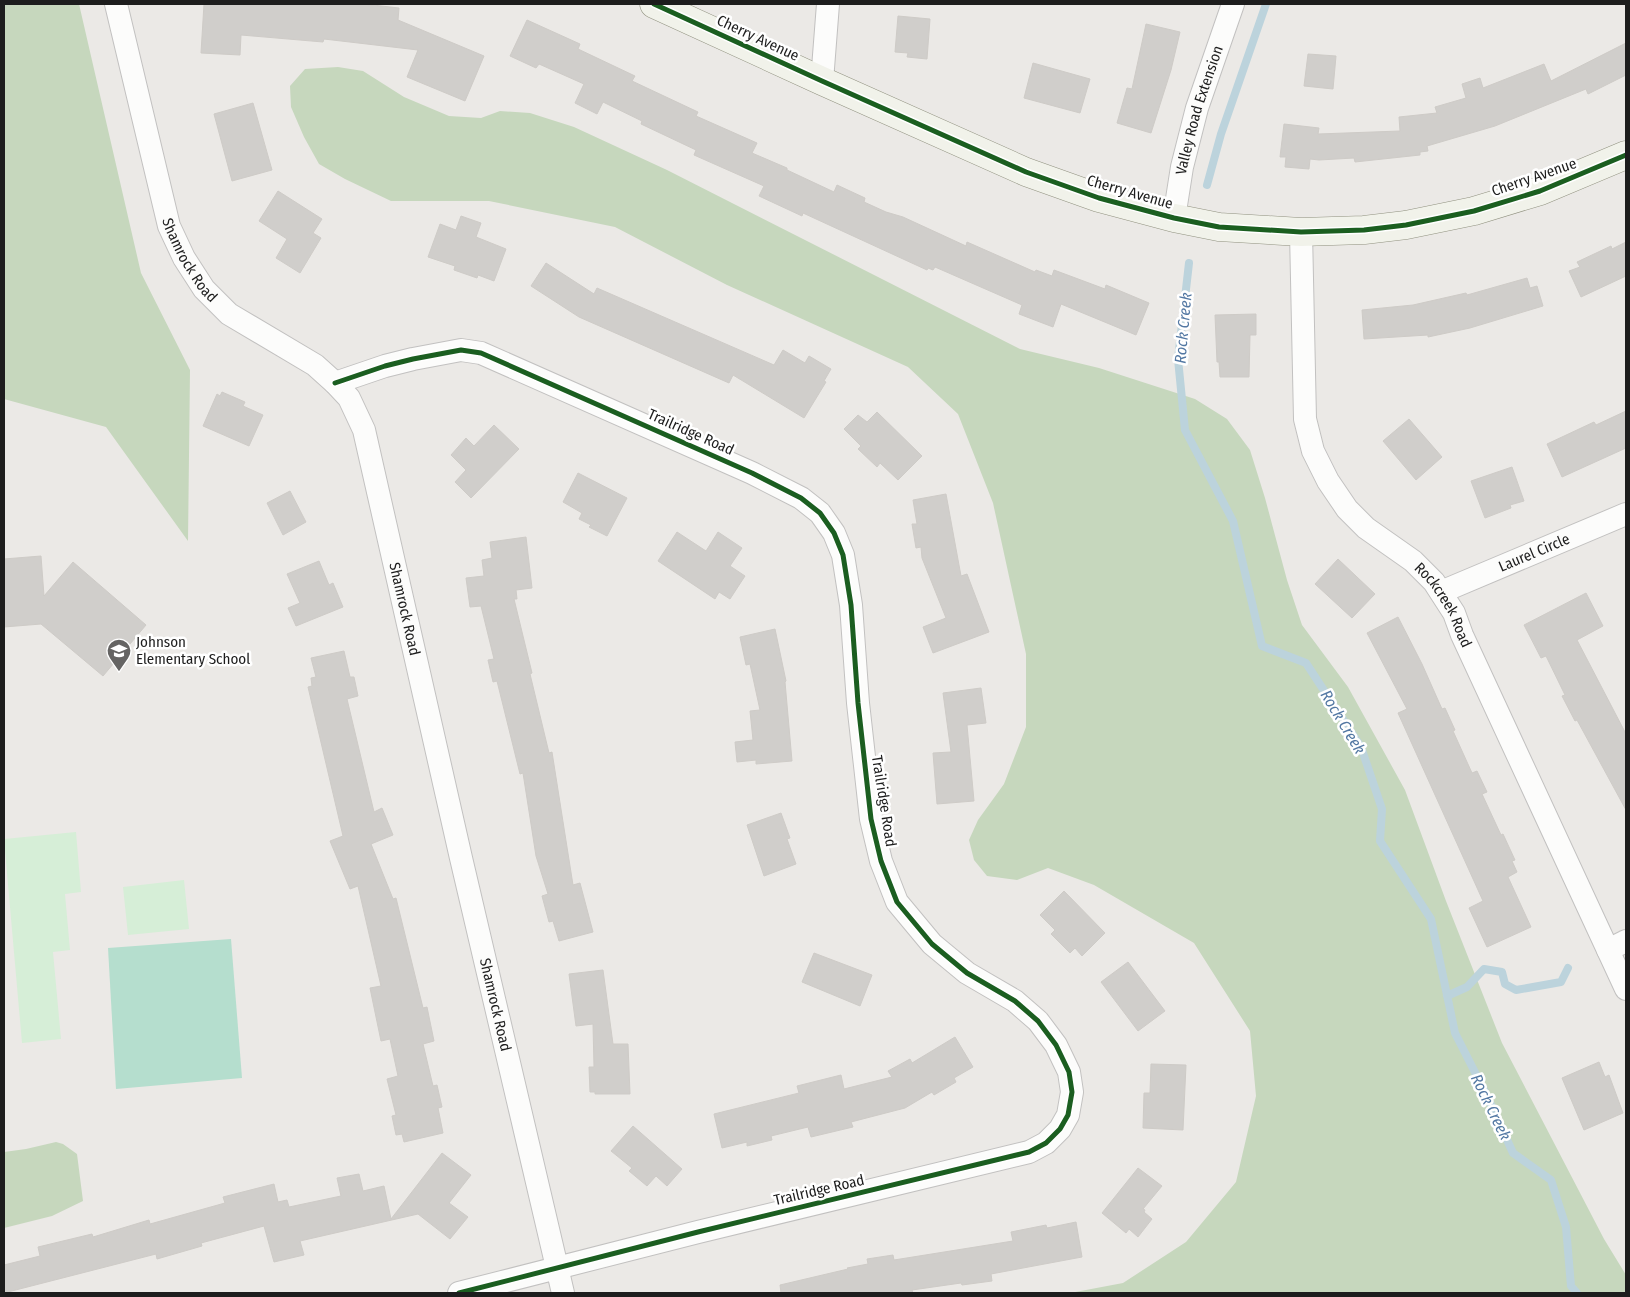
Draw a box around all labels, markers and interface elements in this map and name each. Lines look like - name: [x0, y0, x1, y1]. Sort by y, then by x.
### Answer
- street label: Cherry Avenue: [714, 11, 802, 65]
- street label: Valley Road Extension: [1172, 43, 1227, 176]
- street label: Cherry Avenue: [1489, 154, 1579, 200]
- street label: Cherry Avenue: [1085, 171, 1175, 213]
- street label: Shamrock Road: [158, 216, 221, 306]
- water label: Rock Creek: [1170, 292, 1196, 364]
- street label: Trailridge Road: [645, 405, 737, 459]
- street label: Laurel Circle: [1496, 530, 1572, 576]
- street label: Rockcreek Road: [1411, 559, 1476, 650]
- street label: Shamrock Road: [385, 561, 424, 657]
- place label: Johnson Elementary School: [136, 633, 250, 668]
- school or university icon: Johnson Elementary School: [106, 638, 132, 672]
- water label: Rock Creek: [1317, 687, 1370, 757]
- street label: Trailridge Road: [868, 754, 900, 848]
- street label: Shamrock Road: [476, 956, 515, 1053]
- water label: Rock Creek: [1467, 1071, 1515, 1143]
- street label: Trailridge Road: [772, 1171, 866, 1209]

